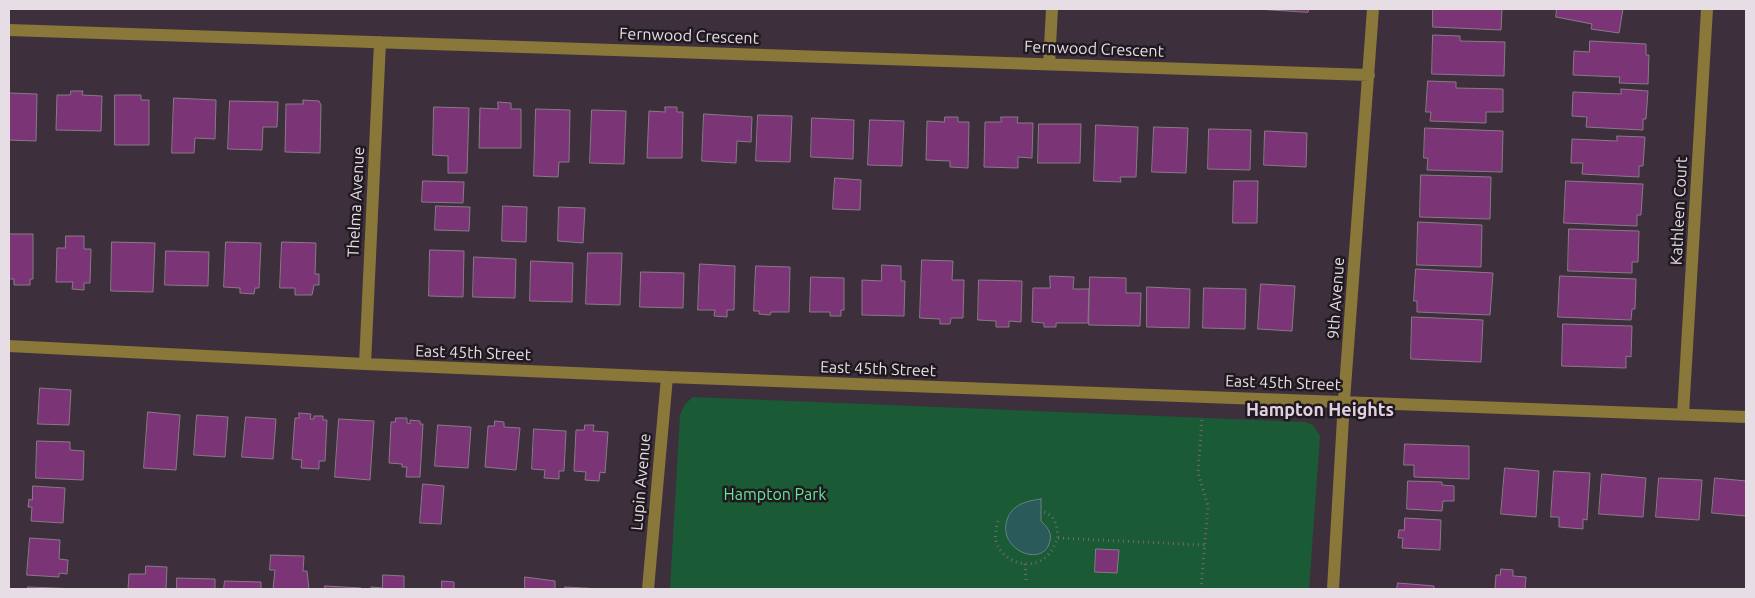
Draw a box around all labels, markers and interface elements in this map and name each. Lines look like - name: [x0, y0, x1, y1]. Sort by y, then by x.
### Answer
- street label: Fernwood Crescent: [619, 24, 759, 48]
- street label: Fernwood Crescent: [1024, 37, 1164, 61]
- street label: Thelma Avenue: [344, 146, 368, 258]
- street label: Kathleen Court: [1667, 156, 1691, 266]
- street label: 9th Avenue: [1324, 256, 1348, 340]
- street label: East 45th Street: [415, 341, 531, 365]
- street label: East 45th Street: [820, 357, 936, 381]
- street label: East 45th Street: [1225, 371, 1341, 395]
- district label: Hampton Heights: [1246, 399, 1394, 421]
- street label: Lupin Avenue: [627, 433, 655, 531]
- park label: Hampton Park: [724, 485, 826, 505]

